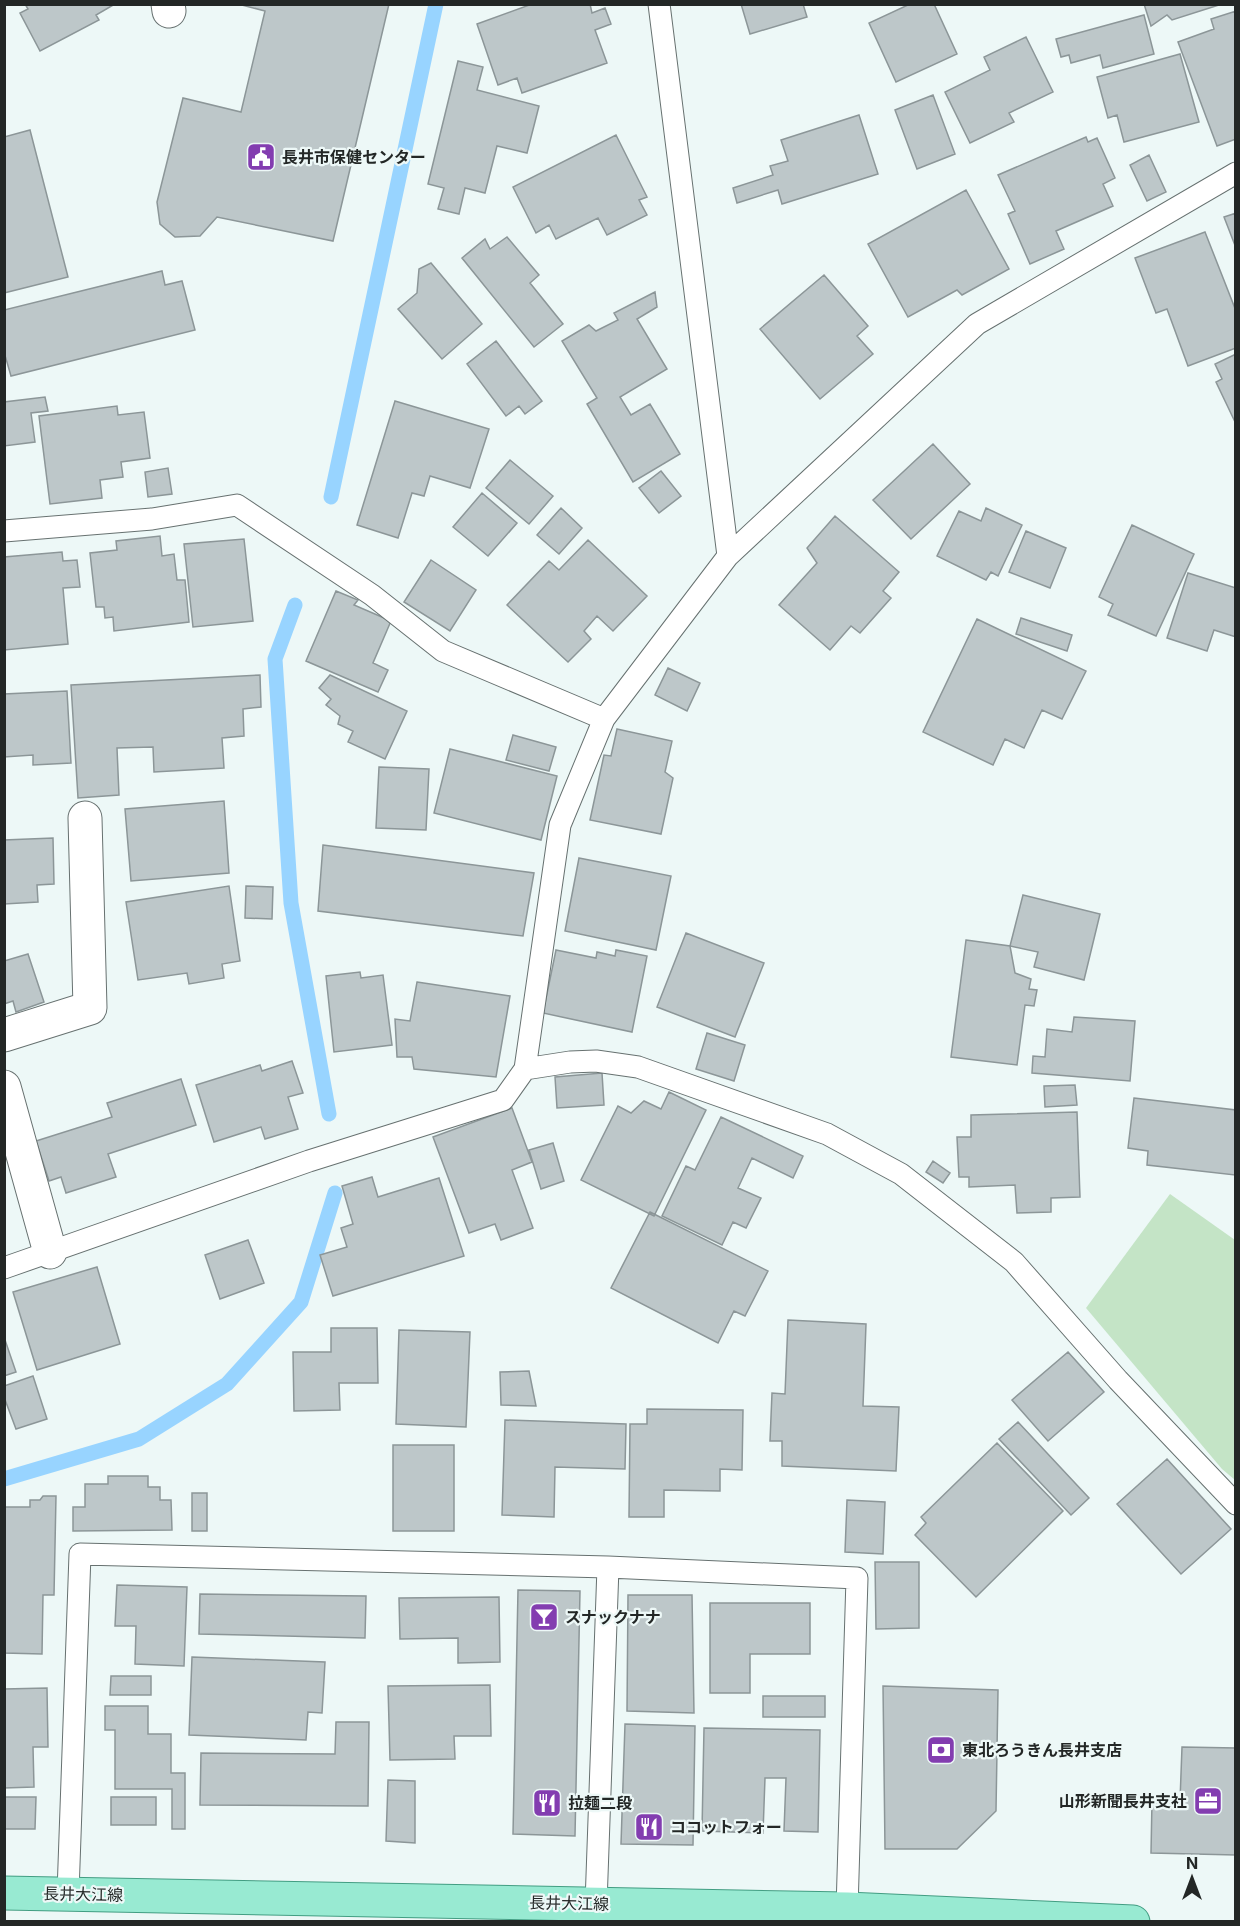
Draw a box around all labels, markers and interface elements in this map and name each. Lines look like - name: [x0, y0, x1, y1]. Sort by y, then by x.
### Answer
- public building icon: 長井市保健センター: [245, 141, 277, 173]
- place label: 長井市保健センター: [282, 147, 426, 167]
- bar icon: スナックナナ: [528, 1601, 560, 1633]
- place label: スナックナナ: [565, 1607, 661, 1627]
- bank icon: 東北ろうきん長井支店: [925, 1734, 957, 1766]
- place label: 東北ろうきん長井支店: [962, 1740, 1122, 1760]
- office icon: 山形新聞長井支社: [1192, 1785, 1224, 1817]
- restaurant icon: 拉麺二段: [531, 1787, 563, 1819]
- place label: 山形新聞長井支社: [1059, 1791, 1187, 1811]
- place label: 拉麺二段: [568, 1793, 632, 1813]
- restaurant icon: ココットフォー: [633, 1811, 665, 1843]
- place label: ココットフォー: [670, 1817, 782, 1837]
- north arrow: [1162, 1848, 1222, 1908]
- text: N: [1186, 1853, 1198, 1873]
- street label: 長井大江線: [43, 1883, 123, 1905]
- street label: 長井大江線: [529, 1892, 609, 1914]

